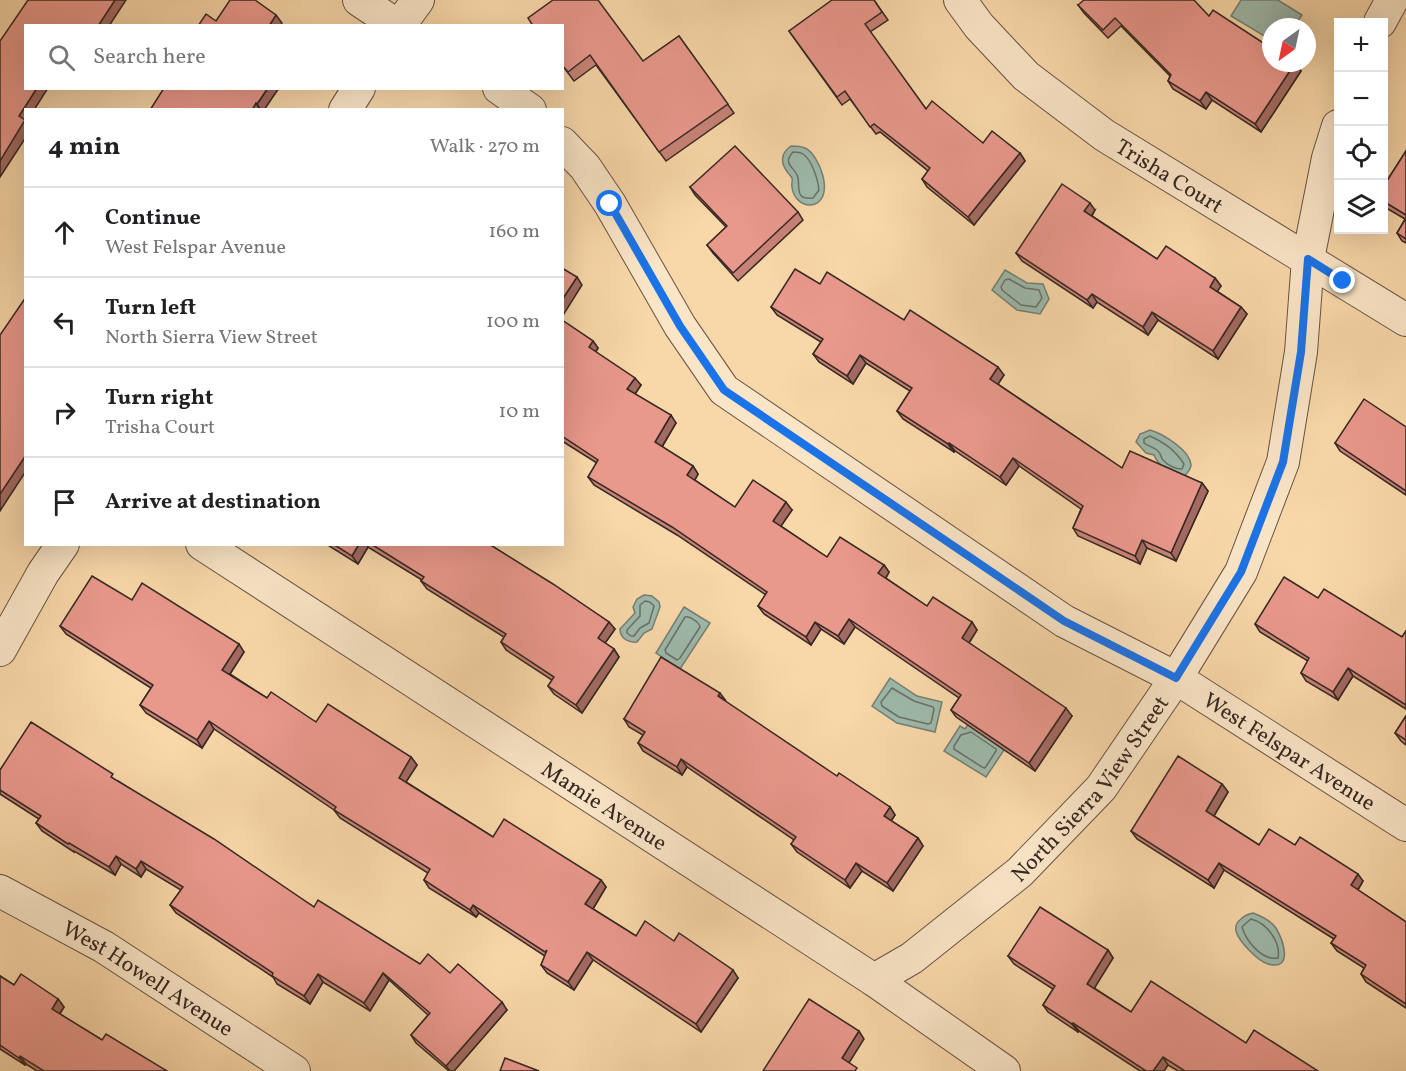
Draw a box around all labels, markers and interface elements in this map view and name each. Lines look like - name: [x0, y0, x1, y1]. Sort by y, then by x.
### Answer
- north arrow: [1262, 18, 1316, 72]
- map controls: [1334, 18, 1388, 234]
- button: +: [1334, 18, 1388, 72]
- search box: [24, 24, 564, 90]
- icon: search: [45, 41, 78, 74]
- text: Search here: [93, 42, 206, 73]
- button: −: [1334, 72, 1388, 126]
- button: locate: [1334, 126, 1388, 180]
- text: 4 min: [48, 129, 120, 165]
- text: Walk · 270 m: [430, 133, 540, 161]
- street label: Trisha Court: [1109, 133, 1229, 223]
- button: layers: [1334, 180, 1388, 234]
- route start: [596, 190, 622, 216]
- text: Continue: [105, 203, 201, 234]
- icon: ahead: [48, 216, 81, 249]
- text: 160 m: [488, 218, 540, 246]
- text: West Felspar Avenue: [105, 234, 286, 262]
- route end: [1329, 267, 1355, 293]
- text: Turn left: [105, 293, 196, 324]
- icon: left: [48, 306, 81, 339]
- text: 100 m: [486, 308, 540, 336]
- text: North Sierra View Street: [105, 324, 318, 352]
- text: Turn right: [105, 383, 213, 414]
- icon: right: [48, 396, 81, 429]
- text: 10 m: [499, 398, 540, 426]
- text: Trisha Court: [105, 414, 215, 442]
- icon: arrive: [48, 486, 81, 519]
- text: Arrive at destination: [105, 487, 321, 518]
- street label: West Felspar Avenue: [1196, 686, 1381, 820]
- street label: North Sierra View Street: [1005, 690, 1178, 890]
- street label: Mamie Avenue: [534, 755, 672, 860]
- street label: West Howell Avenue: [56, 914, 239, 1045]

